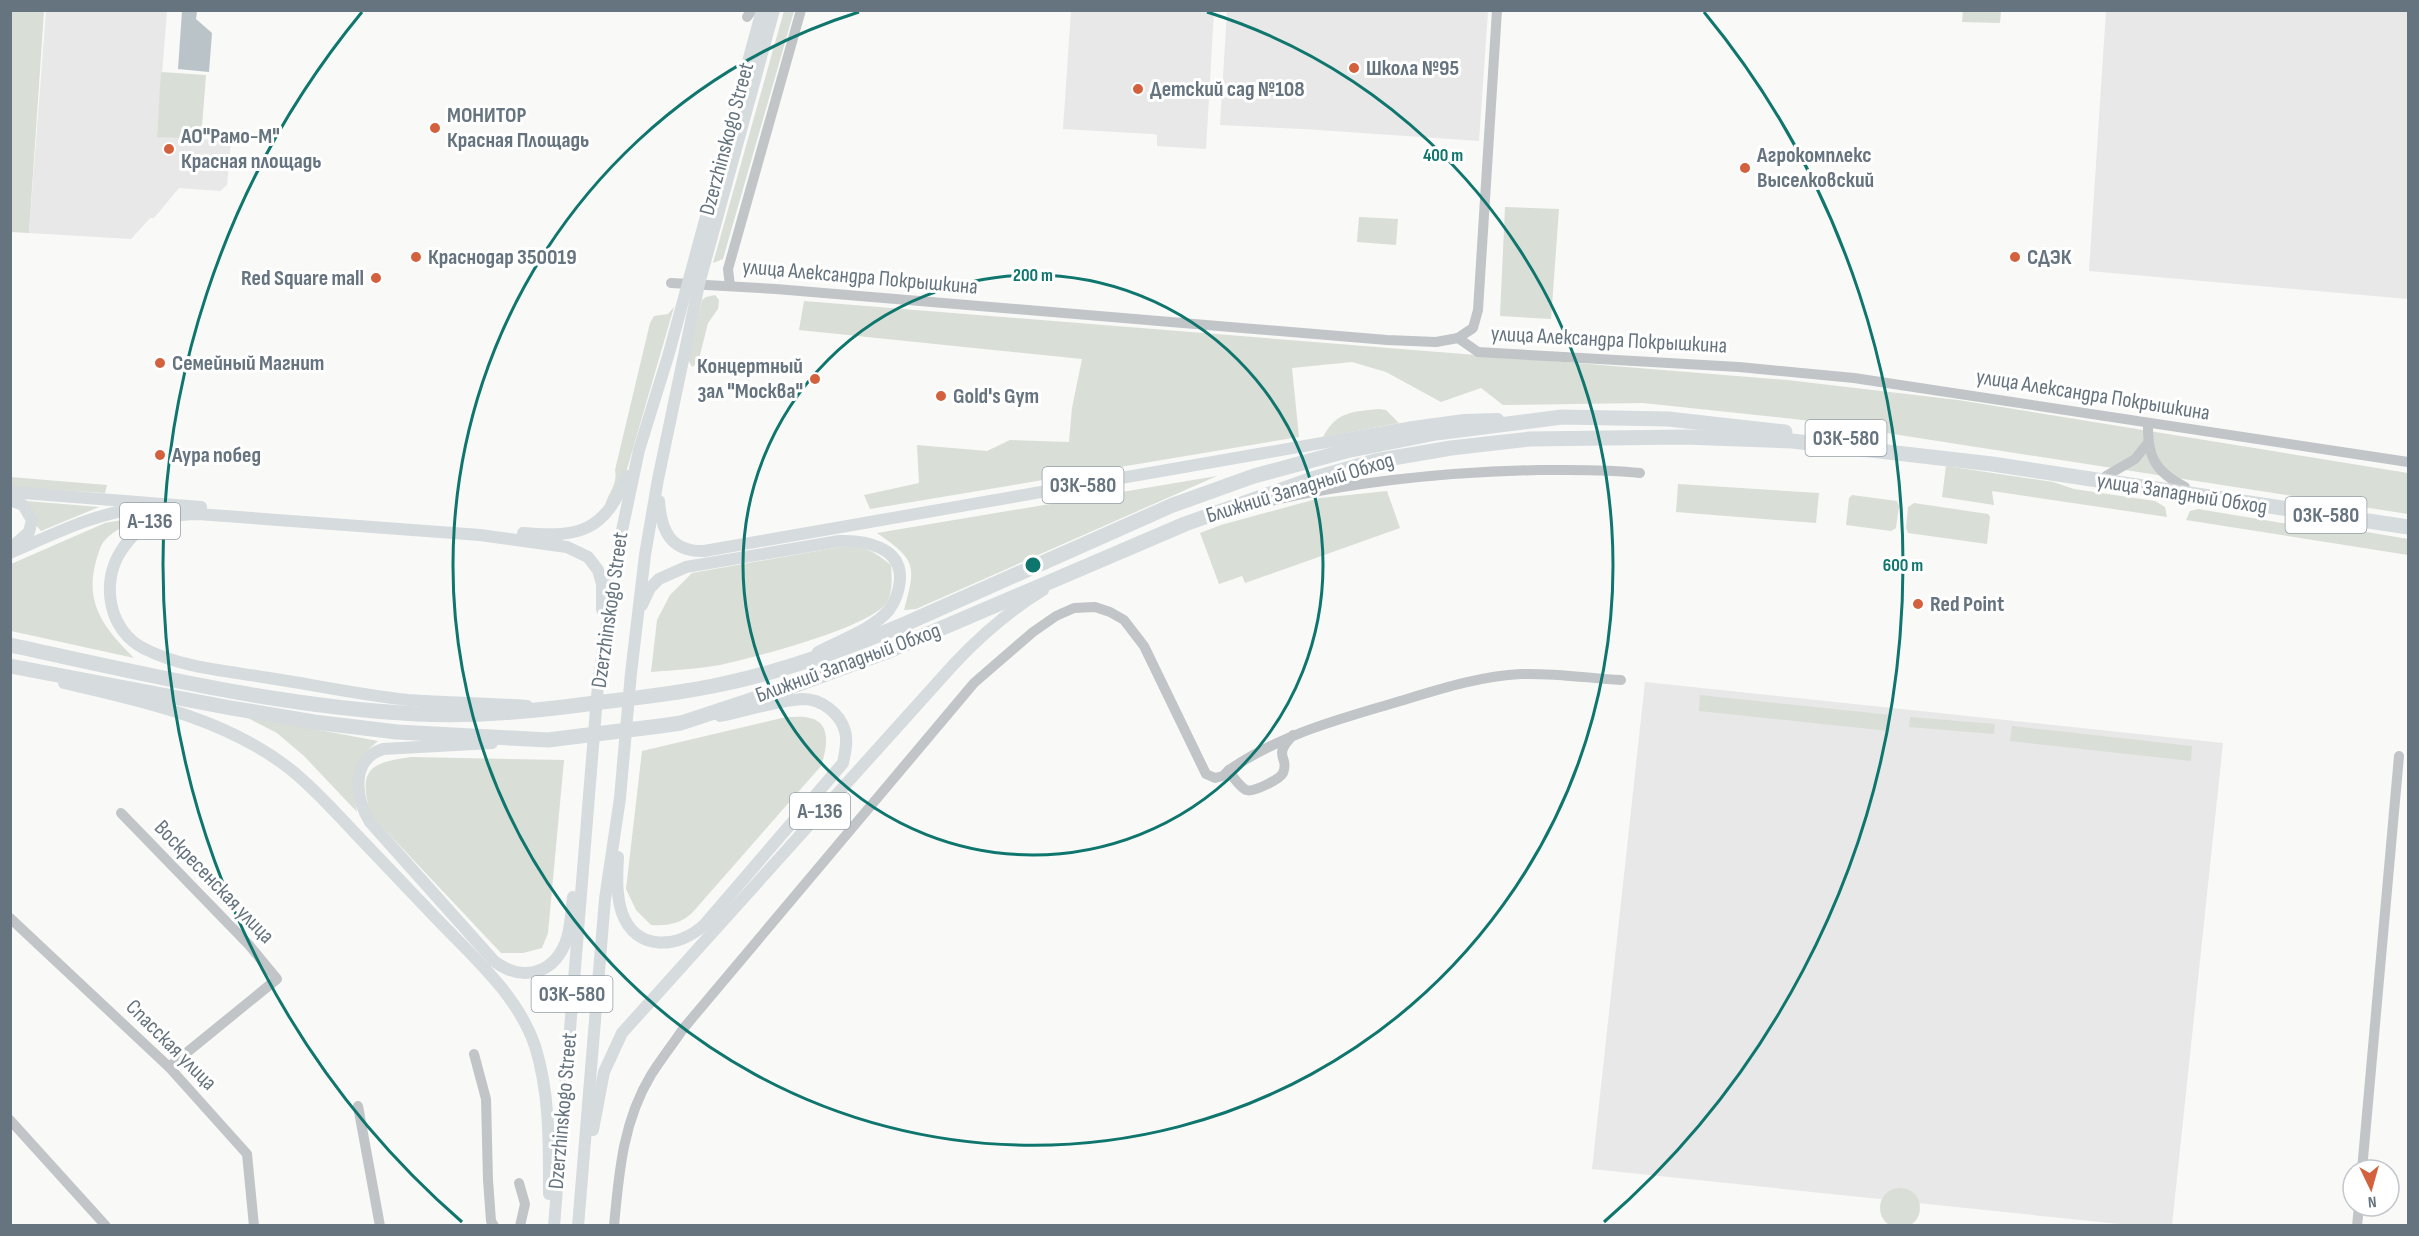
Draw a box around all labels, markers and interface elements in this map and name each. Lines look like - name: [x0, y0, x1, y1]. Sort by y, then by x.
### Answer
- place label: Школа №95: [1366, 55, 1459, 82]
- street label: Dzerzhinskogo Street: [694, 59, 760, 218]
- marker: Школа №95: [1347, 61, 1361, 75]
- place label: Детский сад №108: [1150, 76, 1305, 103]
- marker: Детский сад №108: [1131, 82, 1145, 96]
- place label: МОНИТОР Красная Площадь: [447, 102, 589, 154]
- marker: МОНИТОР Красная Площадь: [428, 121, 442, 135]
- place label: АО"Рамо-М" Красная площадь: [180, 123, 321, 175]
- marker: АО"Рамо-М" Красная площадь: [162, 142, 176, 156]
- place label: Агрокомплекс Выселковский: [1756, 142, 1874, 194]
- text: 400 m: [1423, 145, 1463, 166]
- marker: Агрокомплекс Выселковский: [1738, 161, 1752, 175]
- place label: Краснодар 350019: [428, 244, 577, 271]
- place label: СДЭК: [2027, 244, 2072, 271]
- marker: Краснодар 350019: [409, 250, 423, 264]
- marker: СДЭК: [2008, 250, 2022, 264]
- street label: улица Александра Покрышкина: [741, 253, 979, 301]
- place label: Red Square mall: [241, 265, 364, 292]
- text: 200 m: [1013, 265, 1053, 286]
- marker: Red Square mall: [369, 271, 383, 285]
- street label: улица Александра Покрышкина: [1490, 320, 1728, 360]
- place label: Семейный Магнит: [172, 350, 324, 377]
- place label: Концертный зал "Москва": [697, 353, 803, 405]
- marker: Семейный Магнит: [153, 356, 167, 370]
- street label: улица Александра Покрышкина: [1974, 363, 2212, 427]
- marker: Концертный зал "Москва": [808, 372, 822, 386]
- place label: Gold's Gym: [953, 383, 1039, 410]
- marker: Gold's Gym: [934, 389, 948, 403]
- road number: 03К-580: [1806, 420, 1886, 456]
- place label: Аура побед: [171, 442, 261, 469]
- street label: Ближний Западный Обход: [1203, 447, 1397, 529]
- marker: Аура побед: [153, 448, 167, 462]
- road number: 03К-580: [1042, 467, 1124, 503]
- street label: улица Западный Обход: [2095, 467, 2269, 521]
- road number: 03К-580: [2286, 497, 2366, 533]
- road number: А-136: [120, 503, 180, 539]
- street label: Dzerzhinskogo Street: [586, 530, 634, 690]
- centre of rings: [1023, 555, 1043, 575]
- text: 600 m: [1883, 555, 1923, 576]
- place label: Red Point: [1930, 591, 2004, 618]
- marker: Red Point: [1911, 597, 1925, 611]
- street label: Ближний Западный Обход: [752, 617, 944, 709]
- road number: А-136: [790, 793, 850, 829]
- street label: Воскресенская улица: [148, 815, 280, 949]
- road number: 03К-580: [532, 976, 612, 1012]
- street label: Спасская улица: [120, 994, 222, 1096]
- street label: Dzerzhinskogo Street: [543, 1031, 583, 1190]
- north arrow: [2341, 1158, 2401, 1218]
- text: N: [2367, 1192, 2377, 1211]

